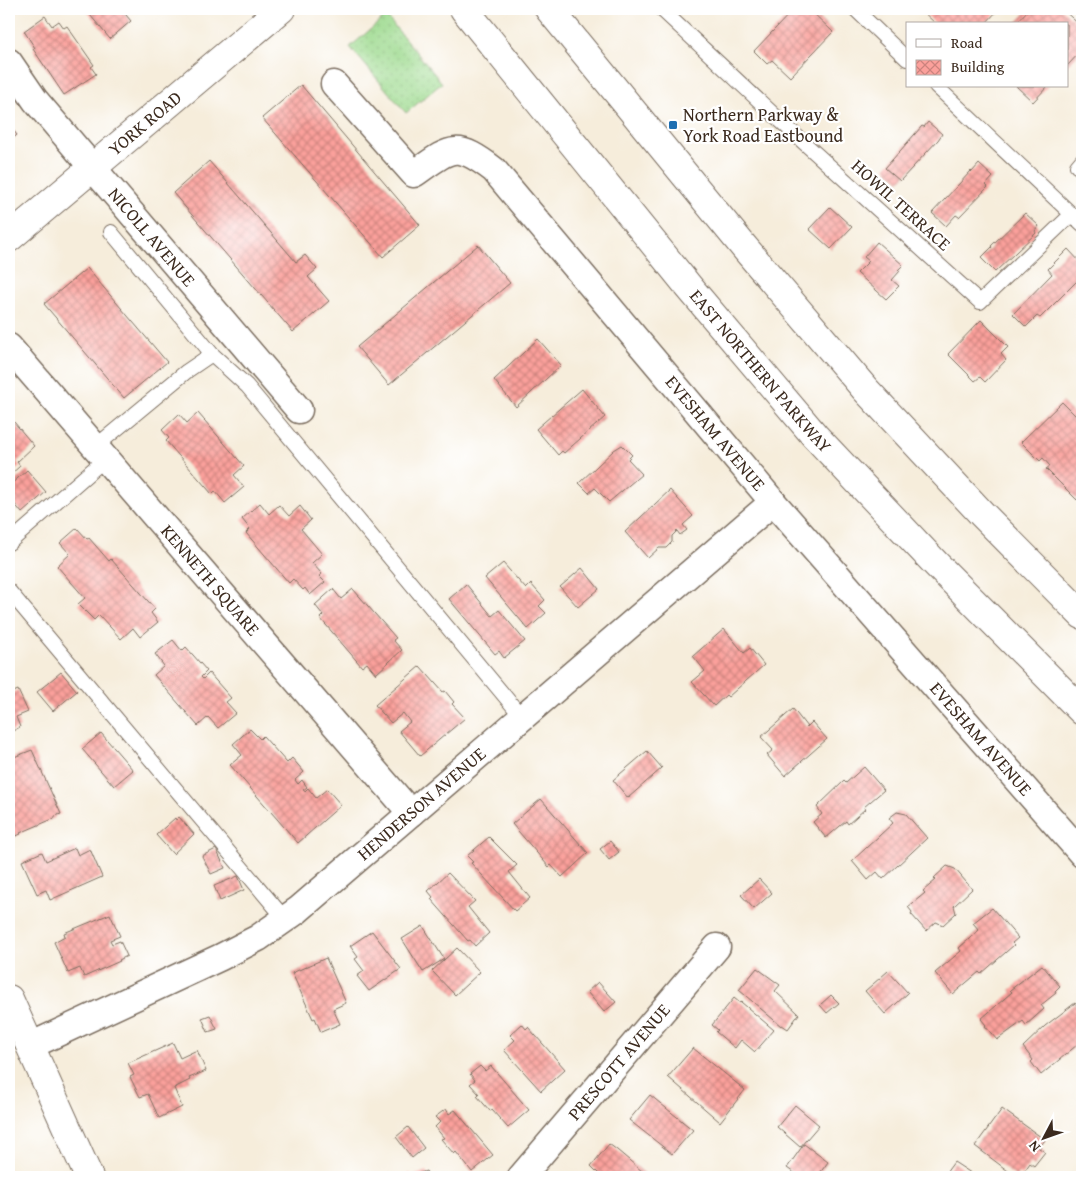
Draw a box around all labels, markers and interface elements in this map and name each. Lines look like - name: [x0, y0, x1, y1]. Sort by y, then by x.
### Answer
- legend: [906, 22, 1068, 88]
- text: Road: [951, 32, 982, 53]
- text: Building: [951, 56, 1005, 77]
- street label: YORK ROAD: [102, 84, 188, 162]
- place label: Northern Parkway & York Road Eastbound: [683, 101, 844, 149]
- marker: Northern Parkway & York Road Eastbound: [667, 119, 679, 131]
- street label: HOWIL TERRACE: [846, 152, 957, 257]
- street label: NICOLL AVENUE: [102, 181, 202, 292]
- street label: EAST NORTHERN PARKWAY: [683, 283, 838, 459]
- street label: EVESHAM AVENUE: [659, 369, 772, 497]
- street label: KENNETH SQUARE: [155, 518, 266, 642]
- street label: EVESHAM AVENUE: [924, 676, 1039, 801]
- street label: HENDERSON AVENUE: [351, 741, 491, 866]
- street label: PRESCOTT AVENUE: [561, 997, 676, 1126]
- north arrow: [1018, 1114, 1068, 1164]
- text: N: [1023, 1136, 1045, 1157]

